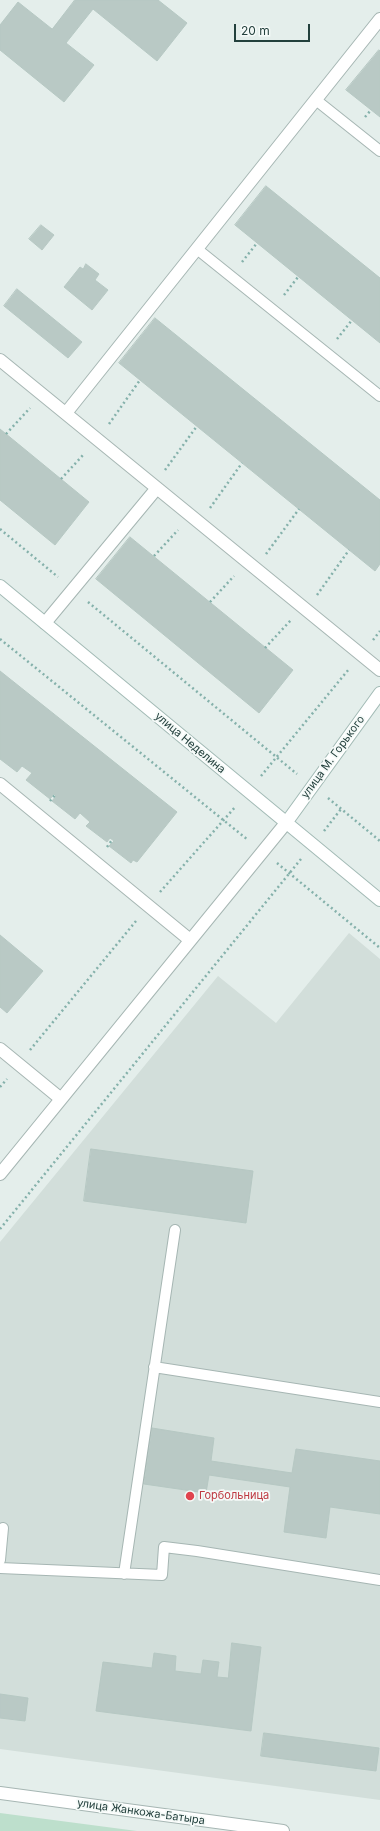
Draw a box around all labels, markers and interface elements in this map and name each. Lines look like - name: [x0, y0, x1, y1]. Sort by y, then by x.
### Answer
- scale bar: [236, 16, 312, 42]
- text: 20 m: [241, 23, 270, 38]
- street label: улица Неделина: [152, 710, 228, 776]
- street label: улица М. Горького: [299, 713, 367, 801]
- place label: Горбольница: [199, 1489, 269, 1503]
- marker: Горбольница: [184, 1490, 196, 1502]
- street label: улица Жанкожа-Батыра: [76, 1796, 206, 1828]

